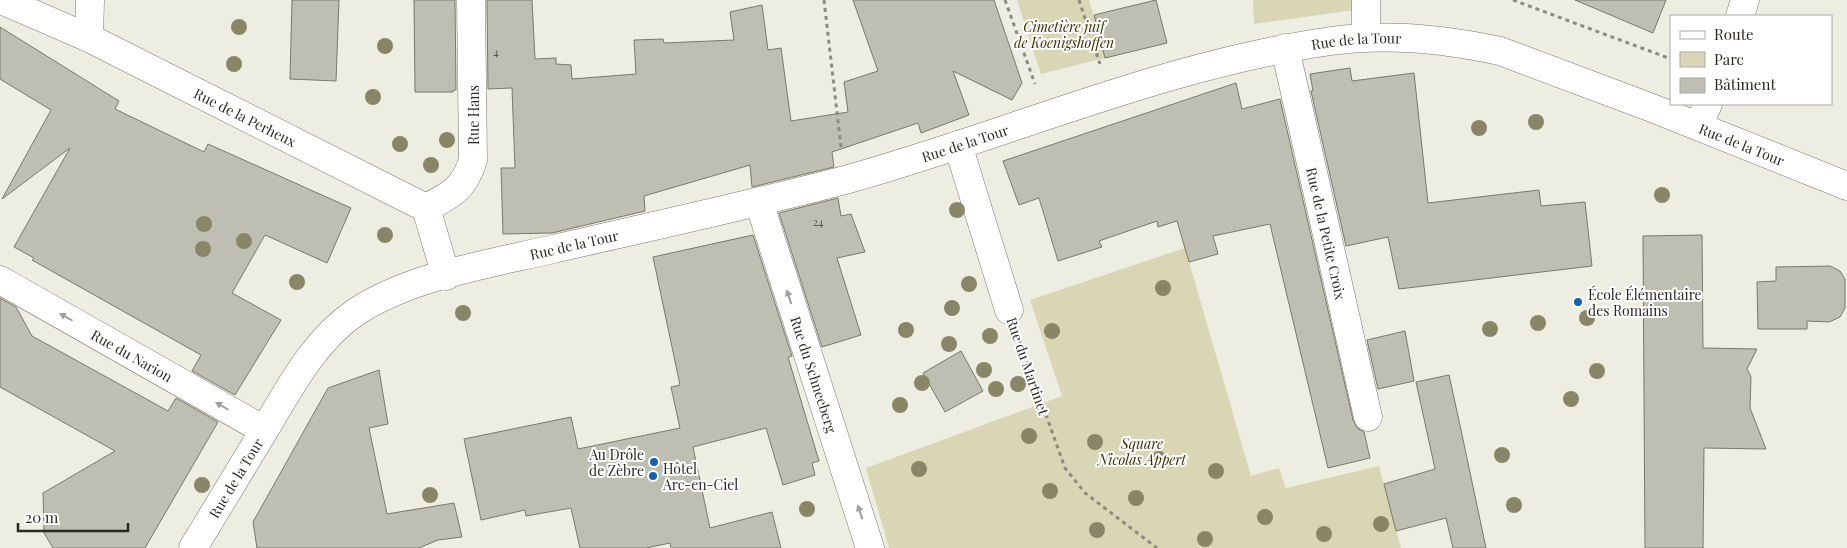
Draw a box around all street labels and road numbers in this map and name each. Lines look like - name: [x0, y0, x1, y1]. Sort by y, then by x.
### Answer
- street label: Rue de la Tour: [1310, 28, 1402, 53]
- street label: Rue de la Perheux: [191, 83, 300, 151]
- street label: Rue Hans: [464, 85, 483, 145]
- street label: Rue de la Tour: [1696, 118, 1788, 170]
- street label: Rue de la Tour: [919, 119, 1011, 166]
- street label: Rue de la Petite Croix: [1303, 165, 1351, 302]
- street label: Rue de la Tour: [528, 225, 621, 263]
- street label: Rue du Schneeberg: [787, 314, 842, 436]
- street label: Rue du Martinet: [1002, 315, 1054, 418]
- street label: Rue du Narion: [88, 324, 177, 386]
- street label: Rue de la Tour: [204, 434, 267, 521]

